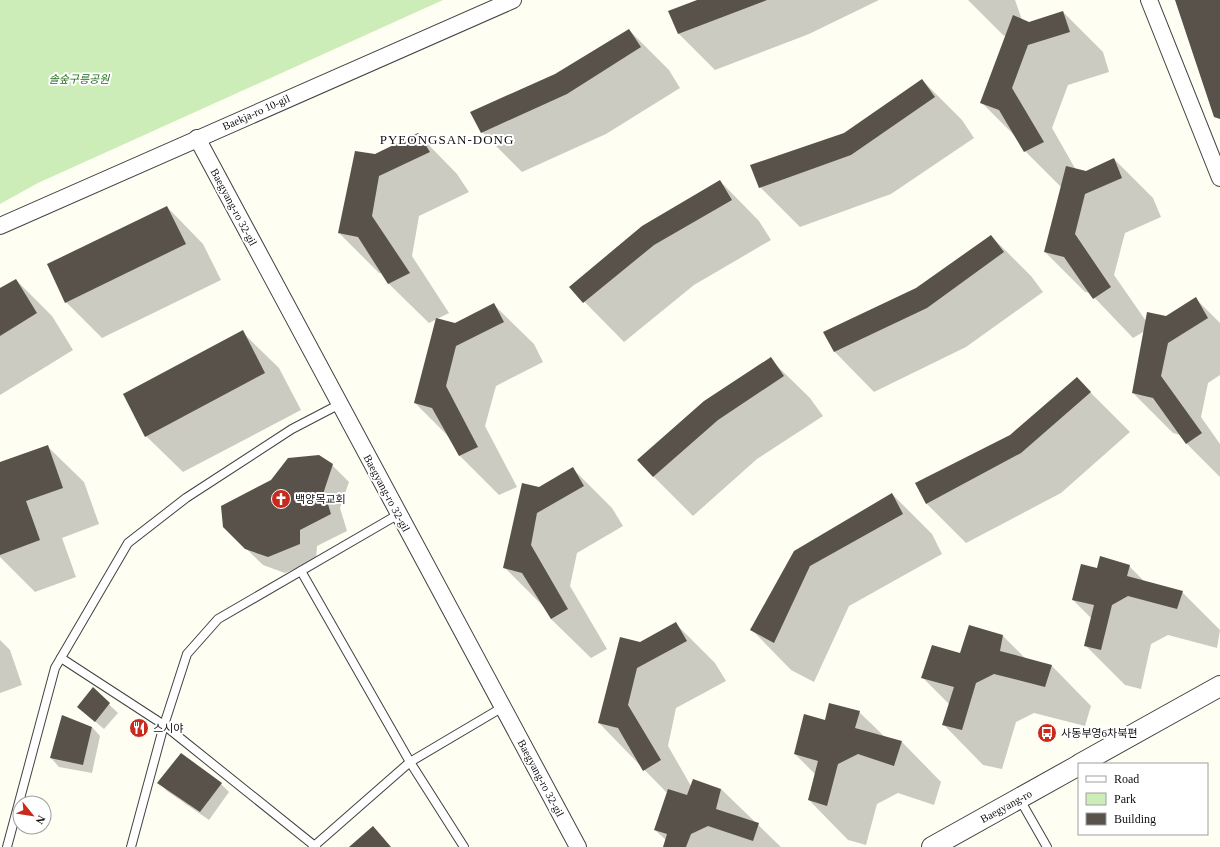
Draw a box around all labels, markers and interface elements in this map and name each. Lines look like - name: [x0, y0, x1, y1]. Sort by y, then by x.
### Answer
- park label: 솔숲구릉공원: [49, 73, 110, 85]
- street label: Baekja-ro 10-gil: [220, 92, 292, 132]
- district label: PYEONGSAN-DONG: [380, 132, 514, 147]
- street label: Baegyang-ro 32-gil: [209, 166, 259, 248]
- street label: Baegyang-ro 32-gil: [362, 452, 412, 534]
- church icon: 백양목교회: [270, 488, 292, 510]
- place label: 백양목교회: [295, 493, 346, 505]
- restaurant icon: 스시야: [128, 717, 150, 739]
- place label: 스시야: [153, 722, 183, 734]
- bus stop icon: 사동부영6차북편: [1036, 722, 1058, 744]
- place label: 사동부영6차북편: [1061, 727, 1137, 739]
- street label: Baegyang-ro 32-gil: [516, 737, 566, 819]
- legend: [1078, 763, 1208, 835]
- text: Road: [1114, 772, 1139, 786]
- street label: Baegyang-ro: [978, 787, 1034, 825]
- text: Park: [1114, 792, 1136, 806]
- north arrow: [12, 795, 52, 835]
- text: Building: [1114, 812, 1156, 826]
- text: N: [33, 814, 48, 826]

